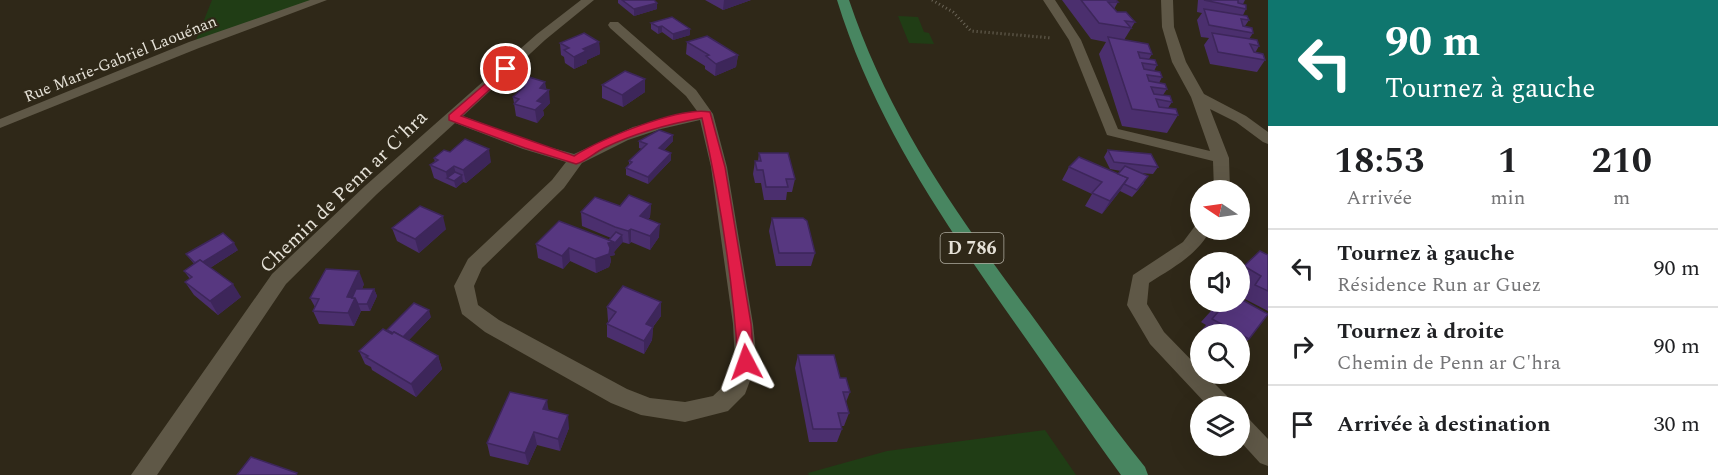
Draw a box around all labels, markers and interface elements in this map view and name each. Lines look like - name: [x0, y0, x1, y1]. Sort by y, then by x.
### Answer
- street label: Rue Marie-Gabriel Laouénan: [20, 9, 220, 109]
- text: 90 m: [1385, 11, 1480, 74]
- icon: left: [1286, 24, 1364, 102]
- pin: [480, 43, 531, 94]
- icon: arrive: [489, 52, 522, 85]
- text: Tournez à gauche: [1385, 68, 1595, 110]
- street label: Chemin de Penn ar C'hra: [253, 103, 435, 280]
- text: 18:53: [1334, 134, 1424, 189]
- text: 1: [1498, 134, 1518, 189]
- text: 210: [1591, 134, 1652, 189]
- north arrow: [1190, 180, 1250, 240]
- map controls: [1190, 180, 1250, 456]
- text: Arrivée: [1346, 183, 1412, 213]
- text: min: [1490, 183, 1525, 213]
- text: m: [1613, 183, 1630, 213]
- road number: D 786: [940, 233, 1004, 263]
- text: Tournez à gauche: [1337, 237, 1515, 270]
- button: sound: [1190, 252, 1250, 312]
- icon: left: [1286, 252, 1319, 285]
- text: 90 m: [1654, 252, 1700, 285]
- text: Résidence Run ar Guez: [1337, 270, 1541, 300]
- text: Tournez à droite: [1337, 315, 1504, 348]
- button: search: [1190, 324, 1250, 384]
- position arrow: [714, 330, 778, 394]
- icon: right: [1286, 330, 1319, 363]
- text: 90 m: [1654, 330, 1700, 363]
- text: Chemin de Penn ar C'hra: [1337, 348, 1561, 378]
- button: layers: [1190, 396, 1250, 456]
- icon: arrive: [1286, 408, 1319, 441]
- text: Arrivée à destination: [1337, 408, 1551, 441]
- text: 30 m: [1654, 408, 1700, 441]

